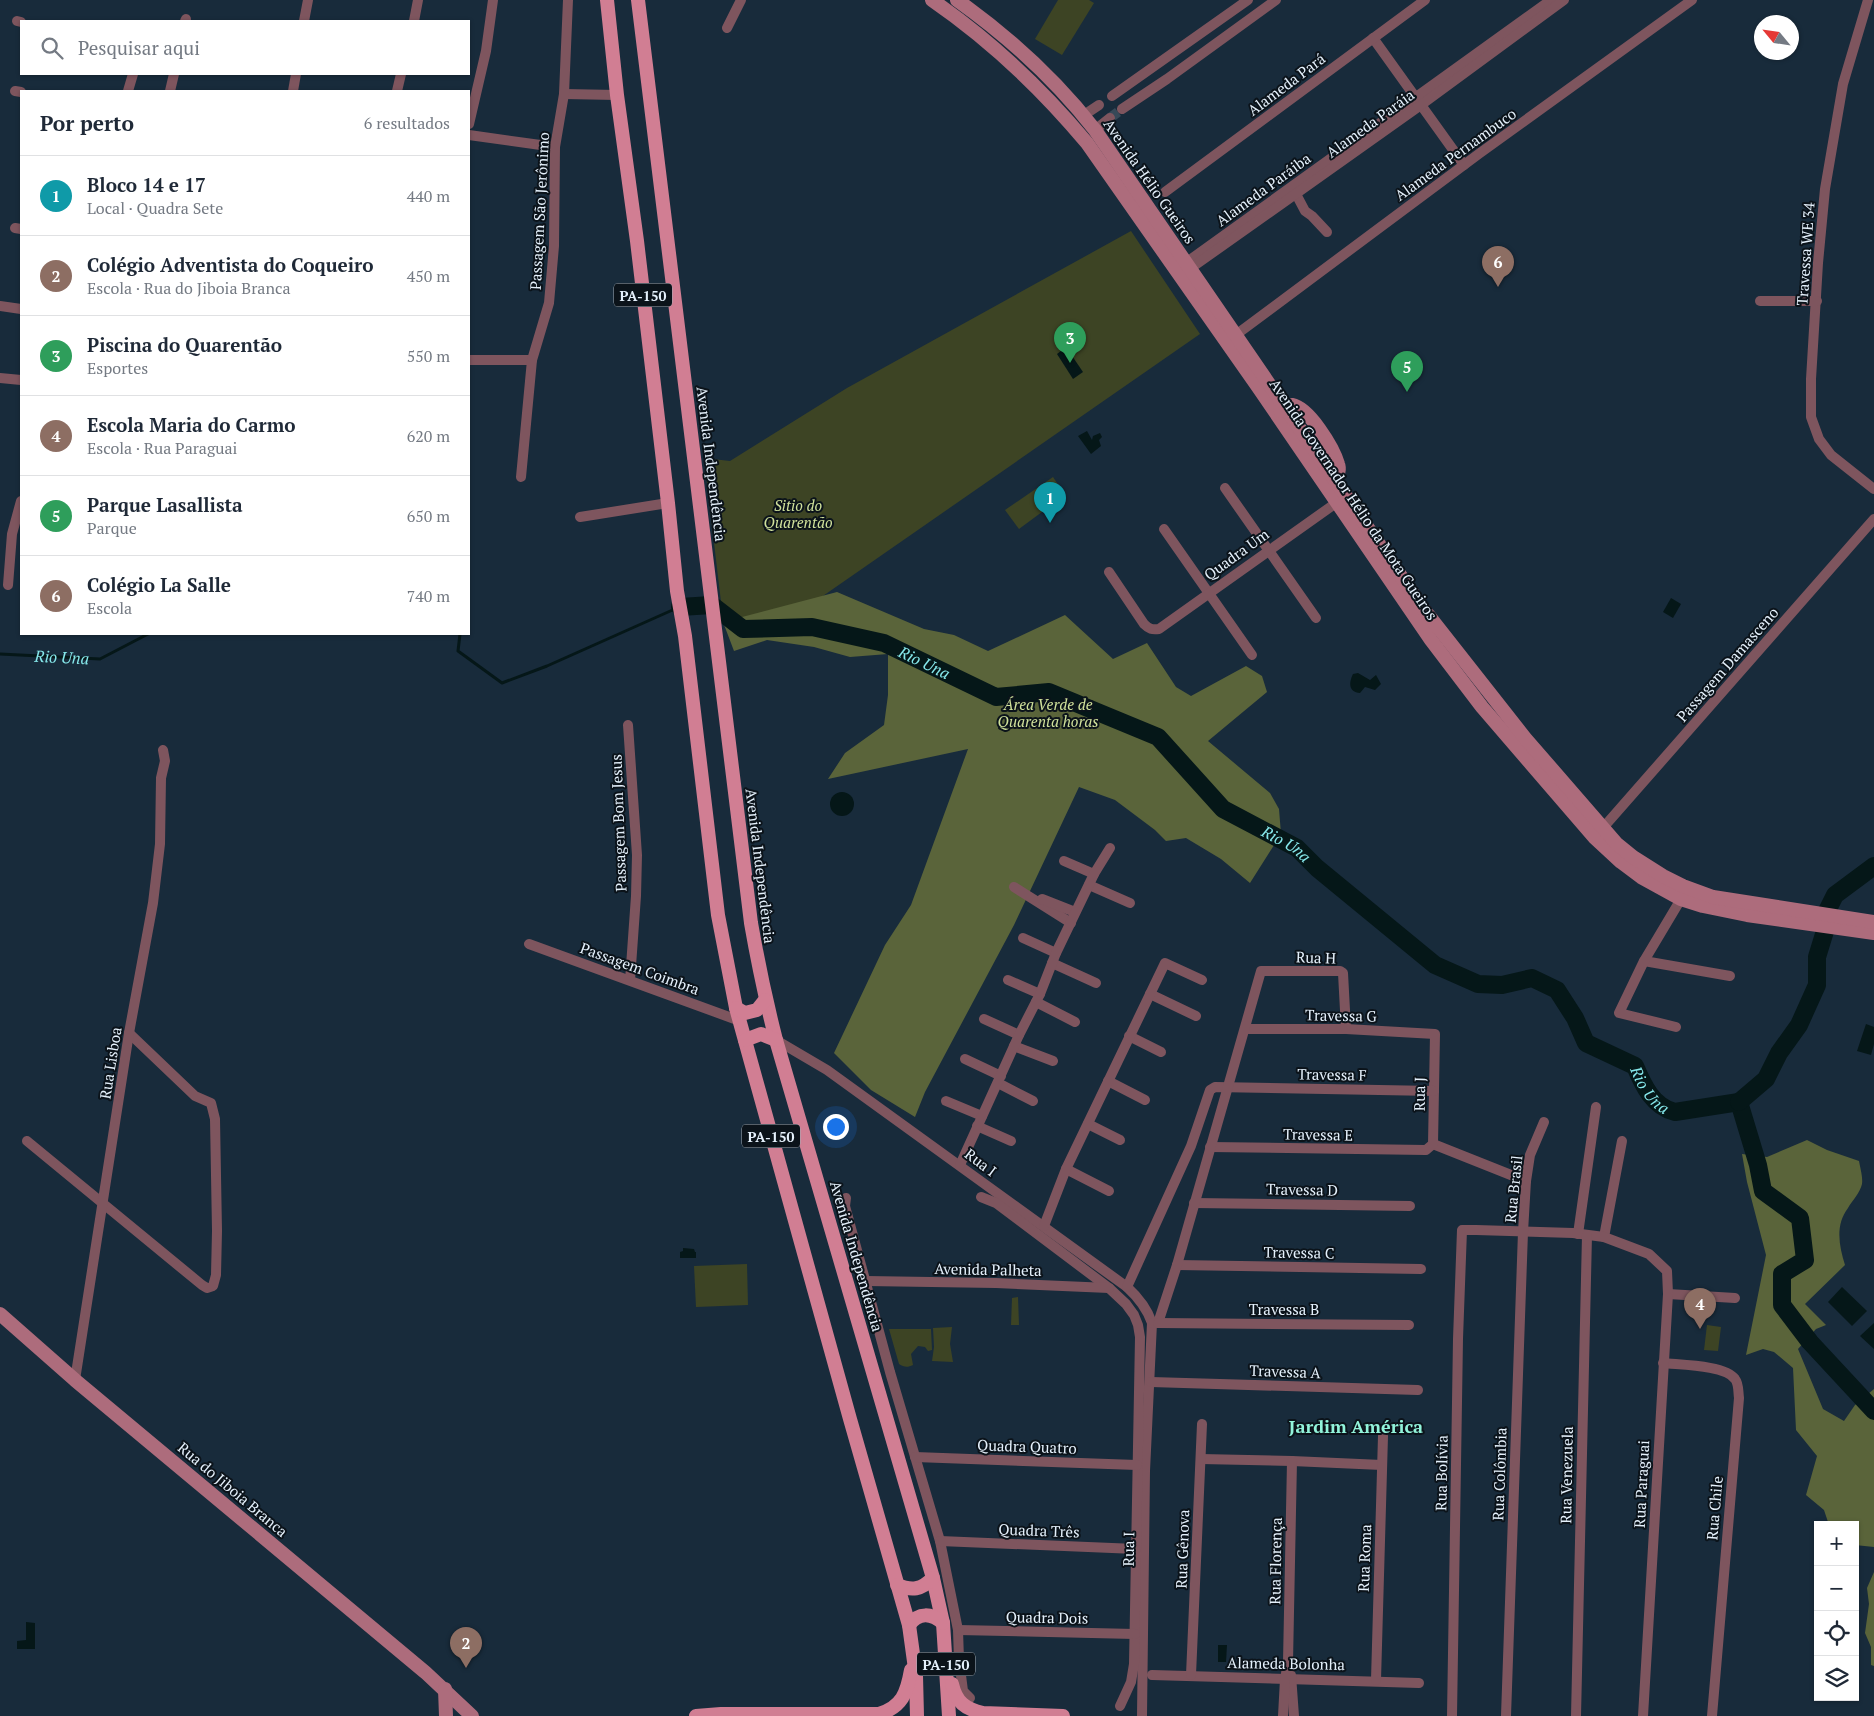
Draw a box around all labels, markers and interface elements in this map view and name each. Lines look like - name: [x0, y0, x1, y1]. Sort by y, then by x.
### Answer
- north arrow: [1754, 15, 1799, 60]
- search box: [20, 20, 470, 75]
- icon: search: [38, 34, 66, 62]
- text: Pesquisar aqui: [78, 35, 200, 60]
- street label: Alameda Pará: [1243, 48, 1329, 120]
- street label: Alameda Paráia: [1322, 84, 1418, 162]
- street label: Alameda Pernambuco: [1390, 103, 1520, 205]
- text: Por perto: [40, 109, 134, 137]
- text: 6 resultados: [364, 112, 450, 134]
- street label: Avenida Hélio Gueiros: [1099, 115, 1201, 247]
- street label: Passagem São Jerônimo: [525, 132, 553, 290]
- street label: Alameda Paráiba: [1212, 148, 1315, 230]
- text: Bloco 14 e 17: [87, 172, 206, 197]
- text: 1: [51, 185, 61, 207]
- text: 440 m: [407, 185, 450, 207]
- text: Local · Quadra Sete: [87, 197, 223, 219]
- street label: Travessa WE 34: [1791, 202, 1819, 306]
- pin: 6: [1482, 246, 1514, 287]
- text: Colégio Adventista do Coqueiro: [87, 252, 374, 277]
- text: 2: [51, 265, 61, 287]
- text: 450 m: [407, 265, 450, 287]
- text: Escola · Rua do Jiboia Branca: [87, 277, 290, 299]
- road number: PA-150: [614, 284, 672, 306]
- pin: 3: [1054, 322, 1086, 363]
- text: Piscina do Quarentão: [87, 332, 282, 357]
- text: 3: [51, 345, 61, 367]
- text: 550 m: [407, 345, 450, 367]
- pin: 5: [1391, 351, 1423, 392]
- text: Esportes: [87, 357, 148, 379]
- street label: Avenida Governador Hélio da Mota Gueiros: [1265, 374, 1443, 624]
- street label: Avenida Independência: [693, 385, 731, 543]
- text: Escola Maria do Carmo: [87, 412, 296, 437]
- text: 4: [51, 425, 61, 447]
- text: 620 m: [407, 425, 450, 447]
- text: Escola · Rua Paraguai: [87, 437, 237, 459]
- pin: 1: [1034, 482, 1066, 523]
- text: Parque Lasallista: [87, 492, 243, 517]
- park label: Sitio do Quarentão: [763, 495, 833, 532]
- text: 5: [51, 505, 61, 527]
- text: 650 m: [407, 505, 450, 527]
- text: Parque: [87, 517, 137, 539]
- street label: Quadra Um: [1200, 524, 1273, 584]
- text: Colégio La Salle: [87, 572, 231, 597]
- text: 6: [51, 585, 61, 607]
- text: 740 m: [407, 585, 450, 607]
- text: Escola: [87, 597, 132, 619]
- street label: Passagem Damasceno: [1672, 602, 1782, 726]
- water label: Rio Una: [894, 640, 954, 684]
- water label: Rio Una: [33, 645, 90, 669]
- park label: Área Verde de Quarenta horas: [997, 694, 1099, 731]
- street label: Passagem Bom Jesus: [606, 754, 630, 892]
- street label: Avenida Independência: [742, 787, 780, 945]
- water label: Rio Una: [1257, 820, 1316, 867]
- street label: Passagem Coimbra: [578, 937, 703, 999]
- street label: Rua H: [1296, 946, 1337, 968]
- street label: Travessa G: [1305, 1004, 1378, 1026]
- street label: Rua Lisboa: [94, 1025, 126, 1100]
- water label: Rio Una: [1625, 1062, 1673, 1119]
- street label: Travessa F: [1297, 1063, 1367, 1085]
- street label: Rua J: [1409, 1077, 1429, 1111]
- your location: [823, 1114, 849, 1140]
- street label: Travessa E: [1283, 1123, 1353, 1145]
- road number: PA-150: [742, 1124, 800, 1148]
- street label: Rua I: [961, 1144, 1001, 1180]
- street label: Rua Brasil: [1500, 1154, 1526, 1224]
- street label: Avenida Independência: [826, 1178, 888, 1334]
- street label: Travessa D: [1266, 1178, 1338, 1200]
- street label: Travessa C: [1263, 1241, 1335, 1263]
- street label: Avenida Palheta: [934, 1258, 1042, 1280]
- pin: 4: [1684, 1288, 1716, 1329]
- street label: Travessa B: [1249, 1299, 1319, 1319]
- street label: Travessa A: [1249, 1360, 1322, 1382]
- district label: Jardim América: [1289, 1414, 1423, 1438]
- street label: Rua Venezuela: [1555, 1426, 1577, 1524]
- street label: Rua Colômbia: [1487, 1427, 1511, 1521]
- street label: Quadra Quatro: [977, 1434, 1077, 1458]
- street label: Rua Bolívia: [1430, 1435, 1452, 1511]
- street label: Rua do Jiboia Branca: [174, 1437, 292, 1541]
- street label: Rua Paraguai: [1629, 1440, 1653, 1528]
- street label: Rua Chile: [1701, 1475, 1727, 1541]
- street label: Rua Gênova: [1171, 1509, 1193, 1589]
- street label: Rua Florença: [1264, 1517, 1286, 1605]
- street label: Quadra Três: [998, 1519, 1080, 1541]
- map controls: [1814, 1521, 1859, 1701]
- button: +: [1814, 1521, 1859, 1566]
- street label: Rua Roma: [1353, 1524, 1375, 1592]
- street label: Rua I: [1118, 1531, 1138, 1567]
- button: −: [1814, 1566, 1859, 1611]
- street label: Quadra Dois: [1006, 1606, 1088, 1628]
- button: locate: [1814, 1611, 1859, 1656]
- pin: 2: [450, 1627, 482, 1668]
- road number: PA-150: [917, 1652, 975, 1676]
- street label: Alameda Bolonha: [1227, 1652, 1346, 1674]
- button: layers: [1814, 1656, 1859, 1701]

